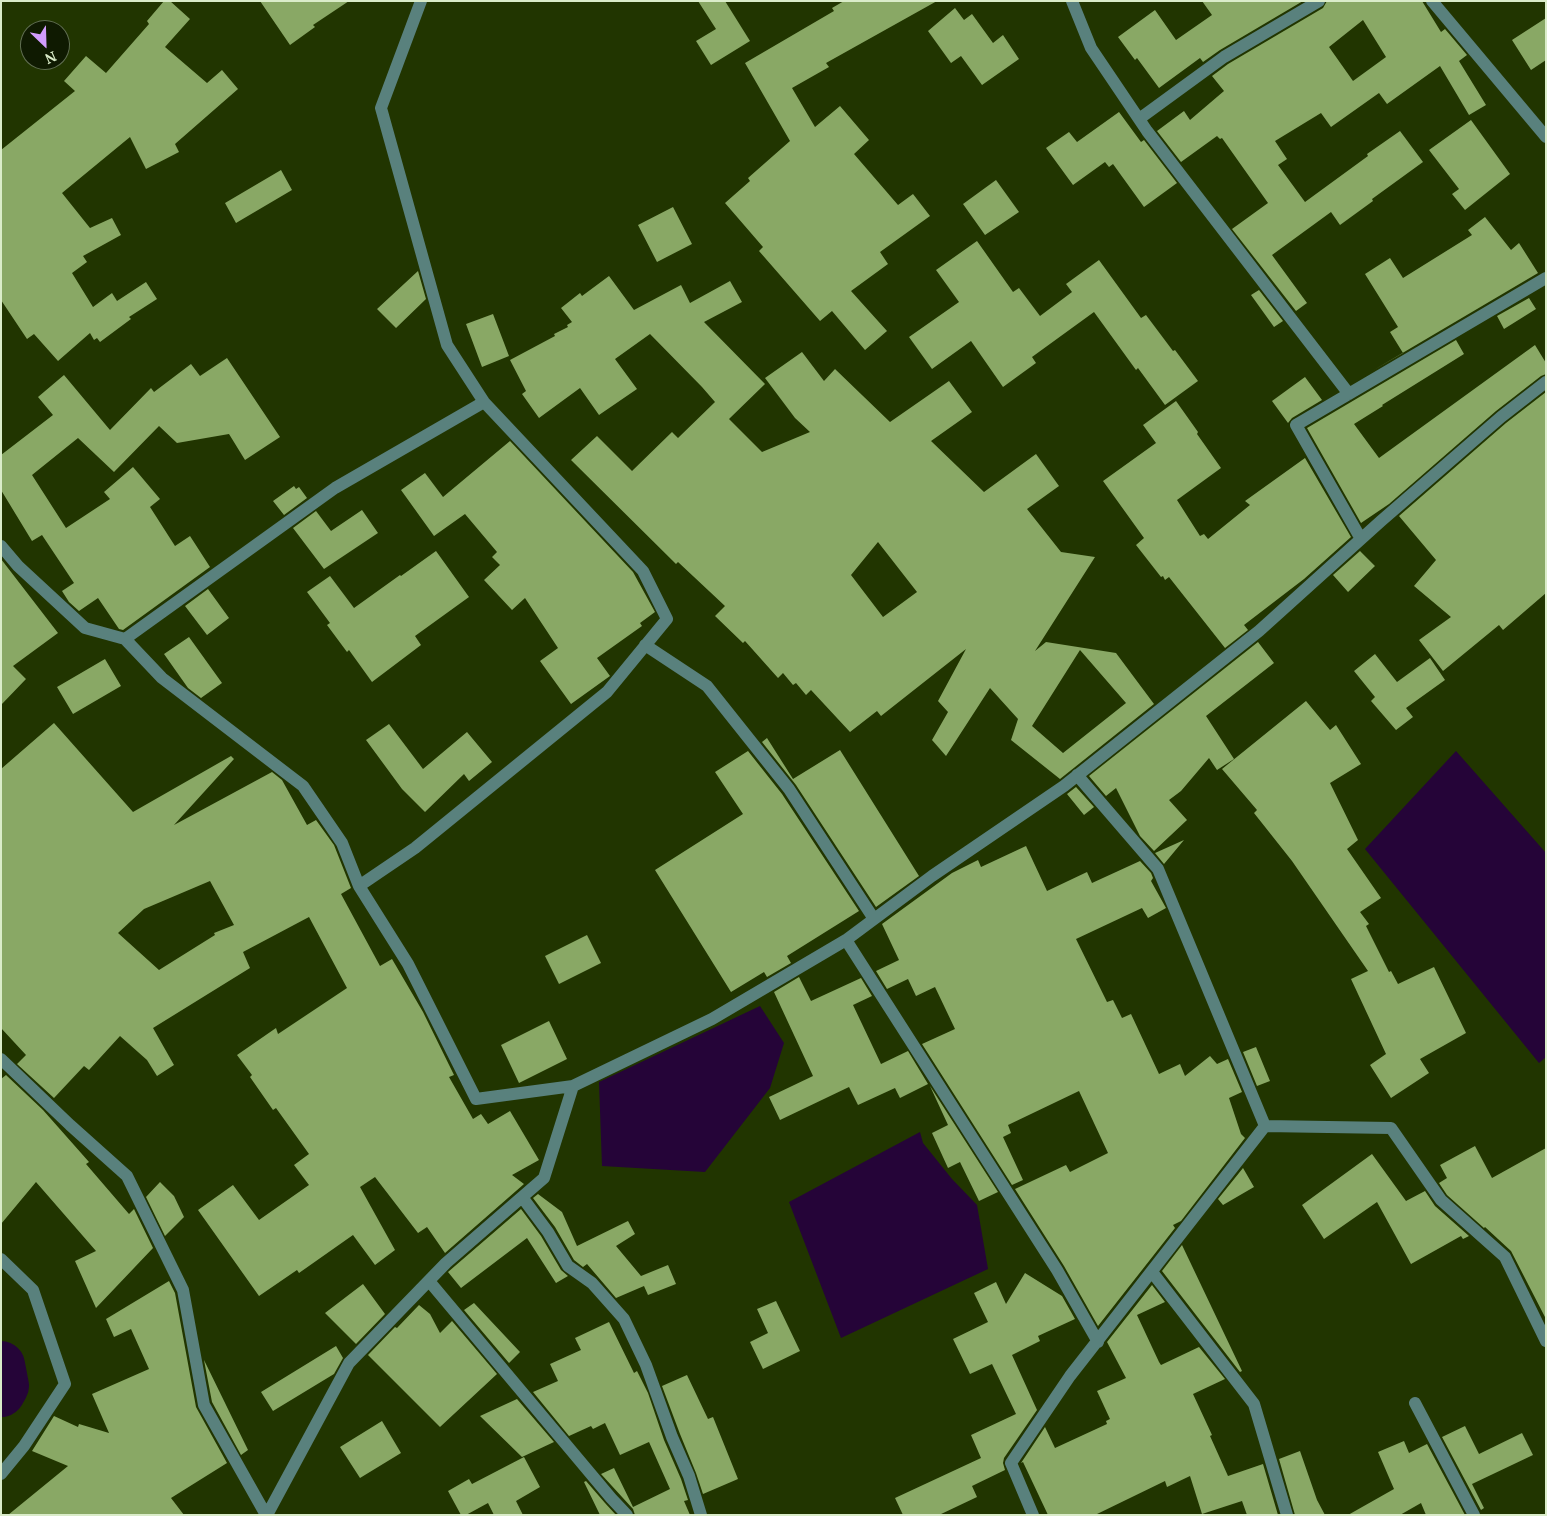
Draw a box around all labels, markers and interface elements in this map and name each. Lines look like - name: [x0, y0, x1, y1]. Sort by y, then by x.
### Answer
- north arrow: [20, 20, 70, 70]
- text: N: [42, 47, 60, 69]

